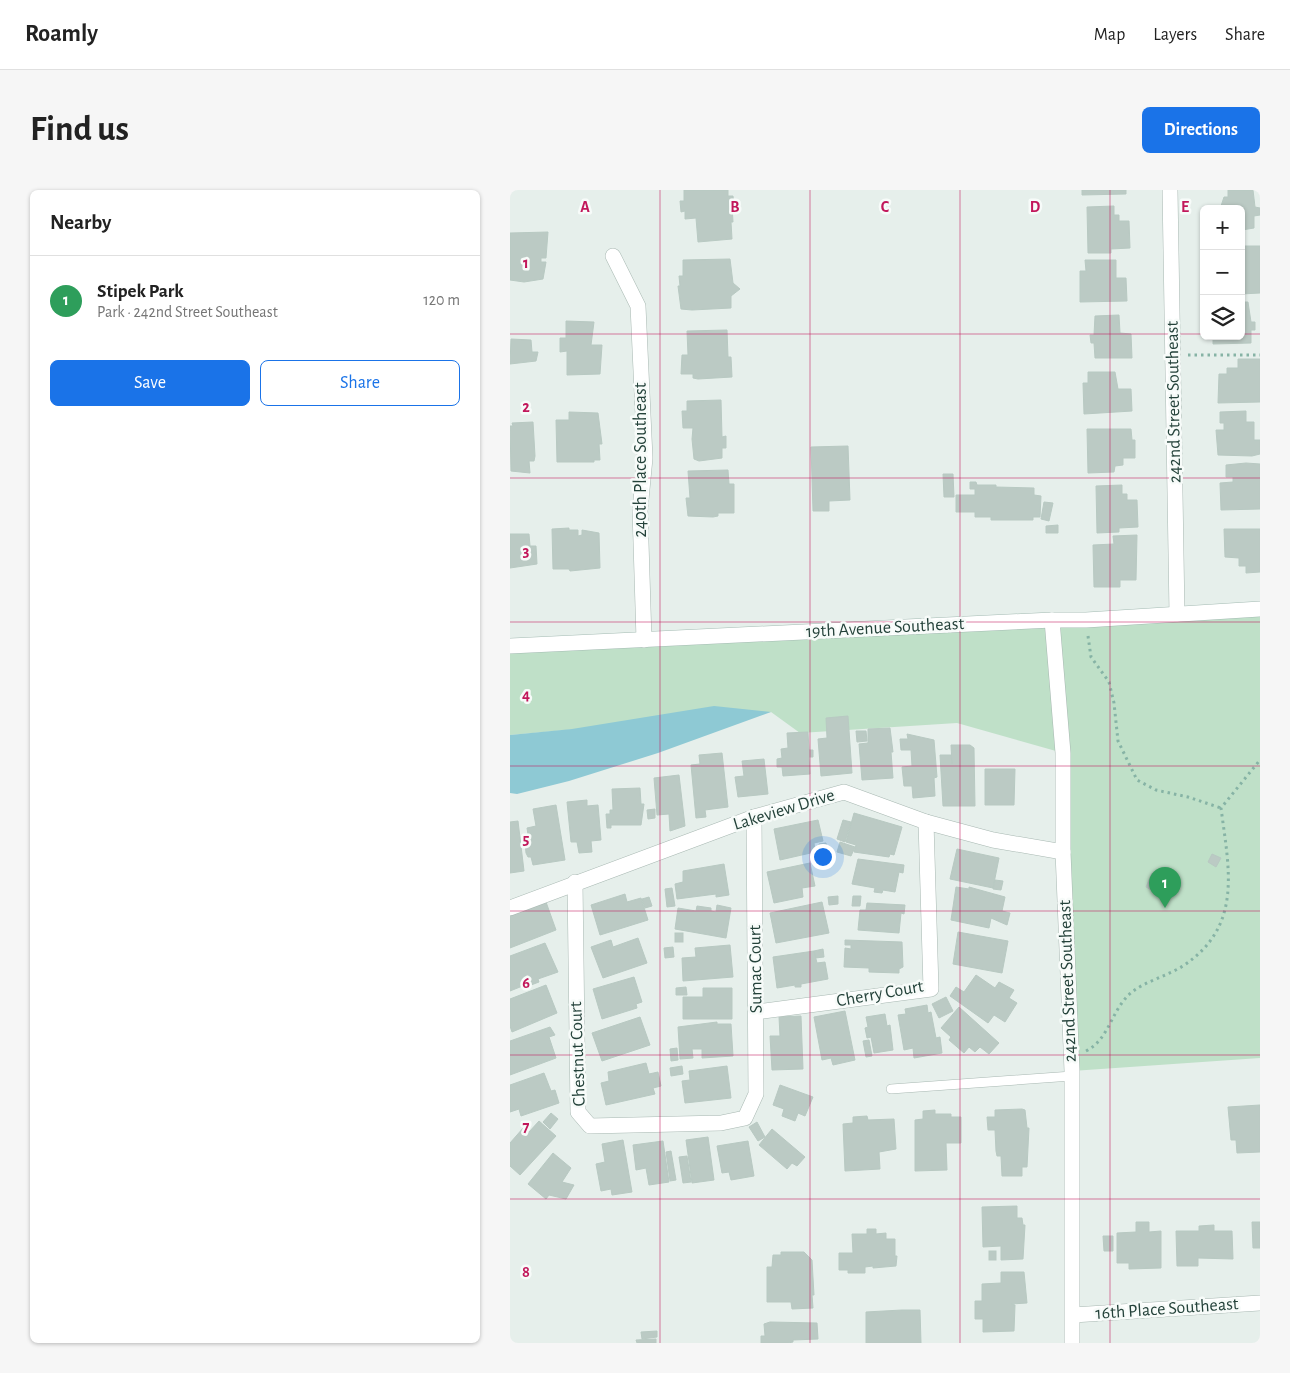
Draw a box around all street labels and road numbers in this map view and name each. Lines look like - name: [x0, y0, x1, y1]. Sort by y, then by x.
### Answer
- street label: 242nd Street Southeast: [1164, 320, 1184, 483]
- street label: 240th Place Southeast: [632, 382, 650, 538]
- street label: 19th Avenue Southeast: [805, 615, 965, 641]
- street label: Lakeview Drive: [731, 786, 837, 834]
- street label: 242nd Street Southeast: [1056, 899, 1080, 1062]
- street label: Sumac Court: [746, 924, 766, 1013]
- street label: Cherry Court: [835, 977, 925, 1010]
- street label: Chestnut Court: [567, 1001, 589, 1107]
- street label: 16th Place Southeast: [1095, 1295, 1239, 1323]

